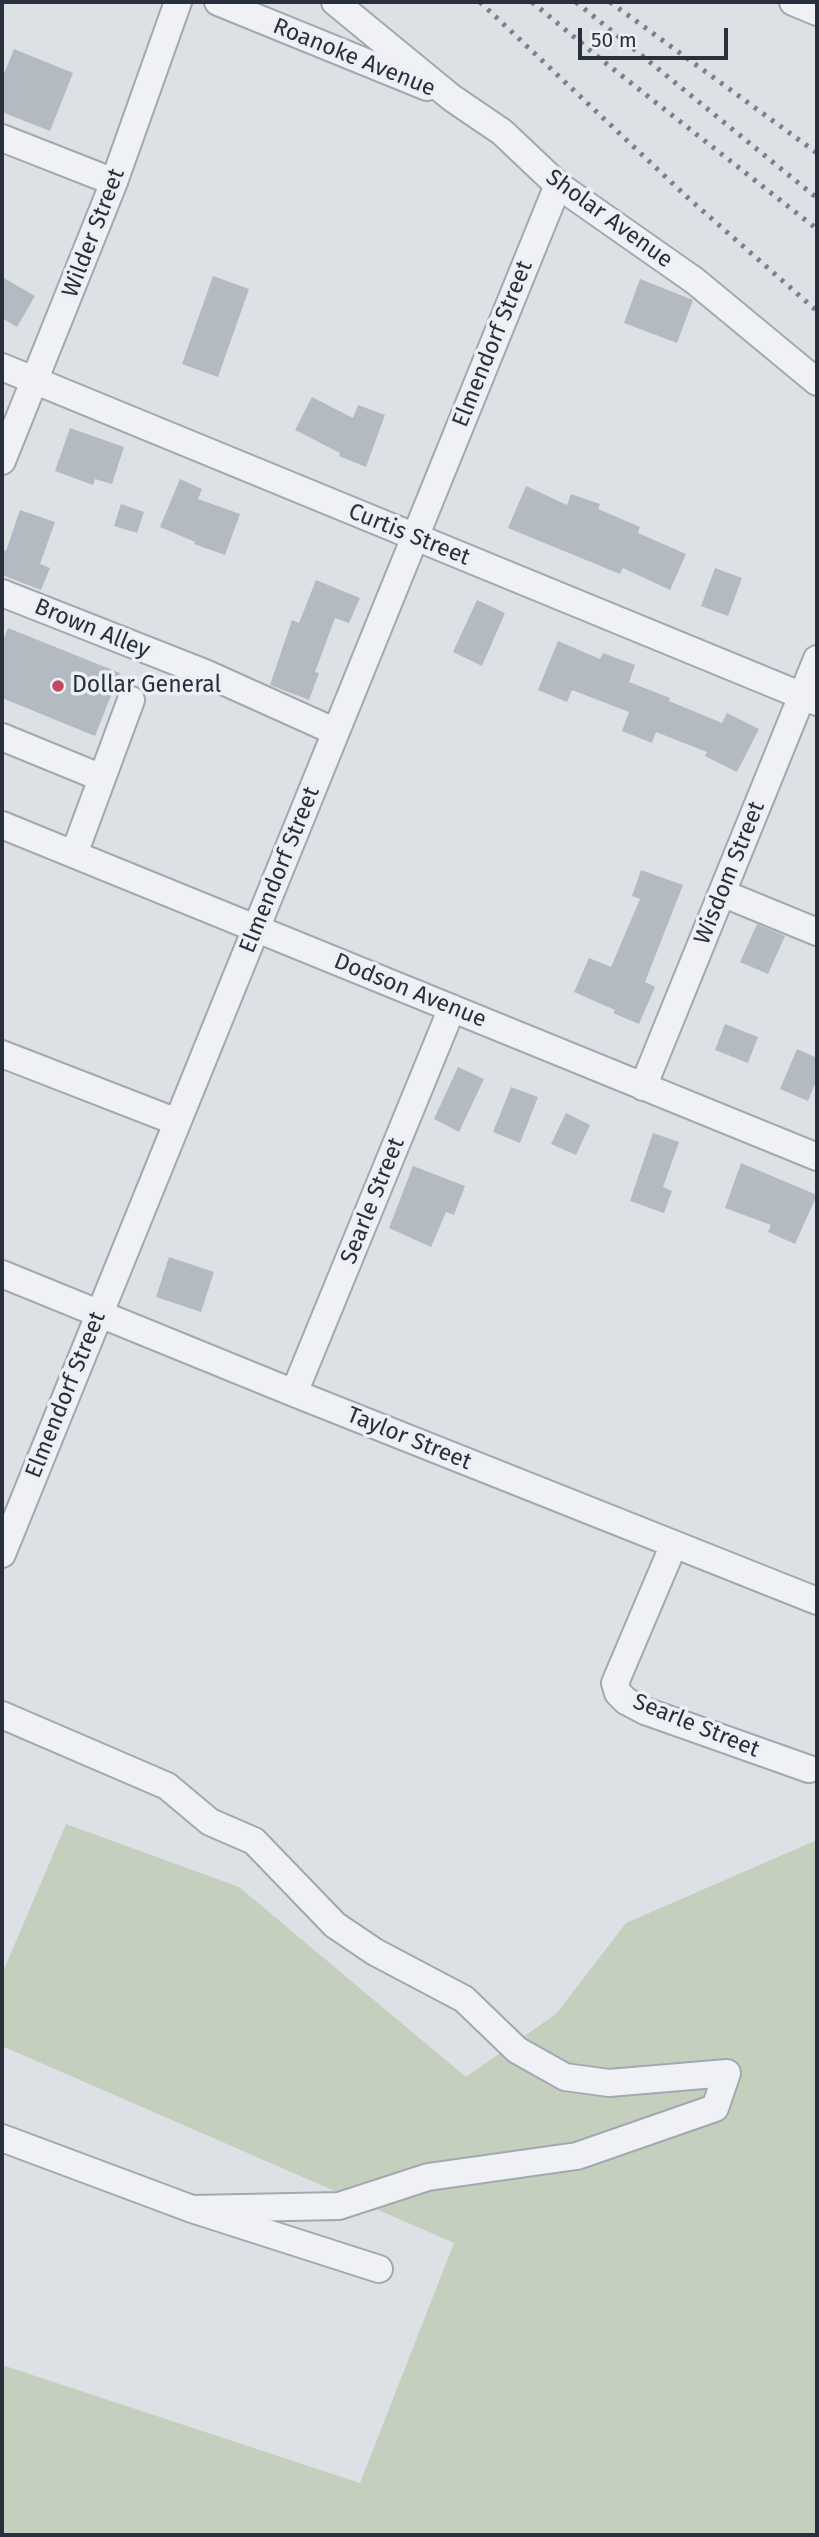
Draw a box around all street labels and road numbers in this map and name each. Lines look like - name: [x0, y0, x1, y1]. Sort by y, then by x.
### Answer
- street label: Roanoke Avenue: [269, 13, 439, 103]
- street label: Sholar Avenue: [540, 164, 678, 274]
- street label: Wilder Street: [57, 165, 131, 301]
- street label: Elmendorf Street: [447, 257, 539, 431]
- street label: Curtis Street: [344, 498, 474, 572]
- street label: Brown Alley: [30, 593, 154, 665]
- street label: Elmendorf Street: [234, 783, 326, 957]
- street label: Wisdom Street: [689, 798, 771, 948]
- street label: Dodson Avenue: [330, 948, 490, 1034]
- street label: Searle Street: [335, 1134, 411, 1268]
- street label: Elmendorf Street: [20, 1308, 112, 1482]
- street label: Taylor Street: [343, 1402, 475, 1476]
- street label: Searle Street: [629, 1688, 763, 1764]

